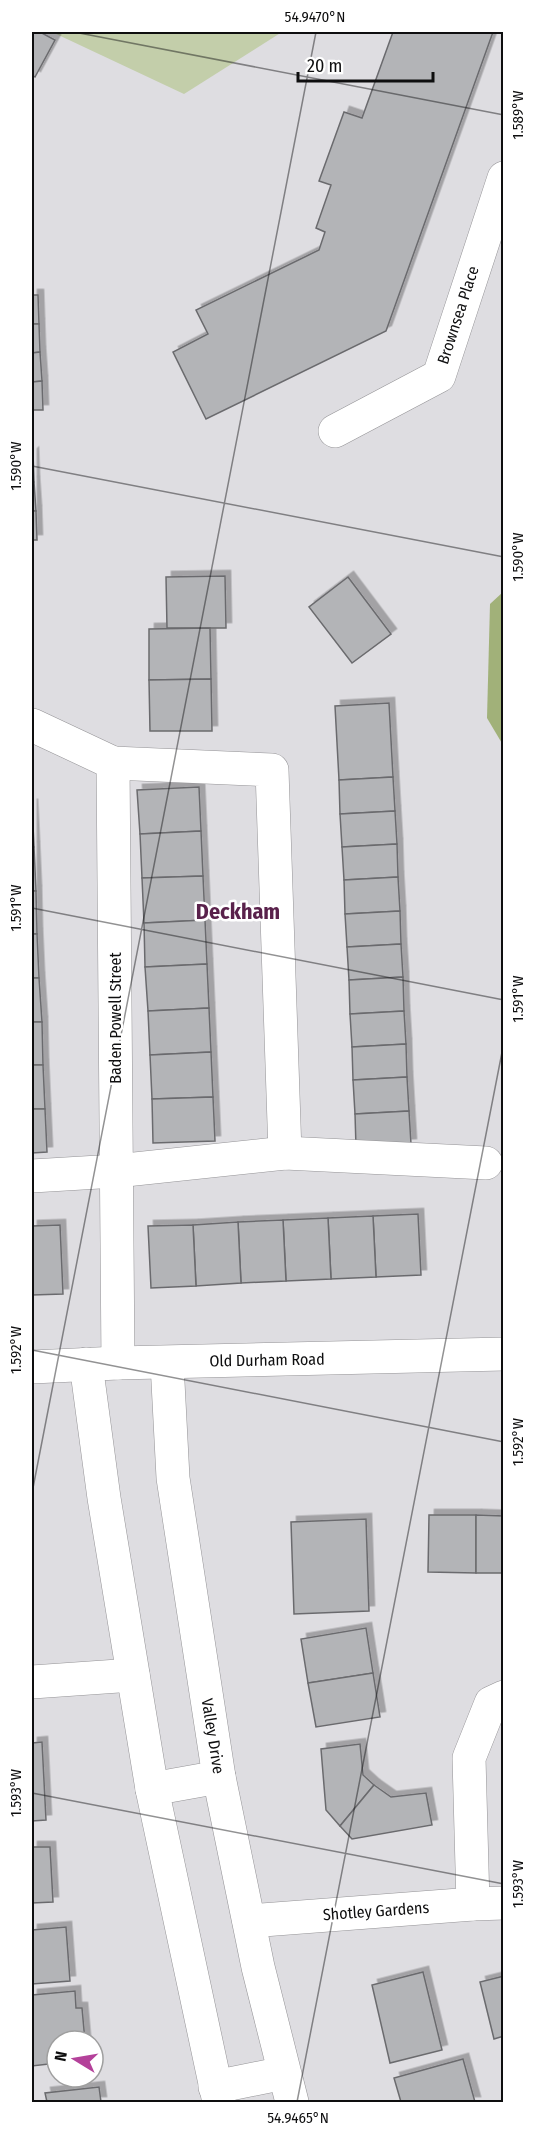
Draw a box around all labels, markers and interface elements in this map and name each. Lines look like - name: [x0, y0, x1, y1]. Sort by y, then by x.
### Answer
- text: 54.9470°N: [285, 8, 345, 26]
- scale bar: [298, 45, 433, 83]
- text: 20 m: [307, 55, 342, 77]
- text: 1.589°W: [509, 91, 527, 139]
- street label: Brownsea Place: [433, 263, 483, 366]
- text: 1.590°W: [7, 441, 25, 491]
- text: 1.590°W: [509, 532, 527, 582]
- text: 1.591°W: [7, 885, 25, 932]
- district label: Deckham: [196, 898, 280, 925]
- street label: Baden Powell Street: [106, 951, 125, 1084]
- text: 1.591°W: [509, 976, 527, 1023]
- text: 1.592°W: [7, 1326, 25, 1374]
- street label: Old Durham Road: [209, 1349, 325, 1371]
- text: 1.592°W: [509, 1418, 527, 1466]
- street label: Valley Drive: [198, 1697, 228, 1775]
- text: 1.593°W: [7, 1769, 25, 1817]
- text: 1.593°W: [509, 1860, 527, 1908]
- street label: Shotley Gardens: [322, 1898, 430, 1924]
- north arrow: [45, 2029, 105, 2089]
- text: N: [51, 2050, 71, 2063]
- text: 54.9465°N: [267, 2109, 329, 2127]

